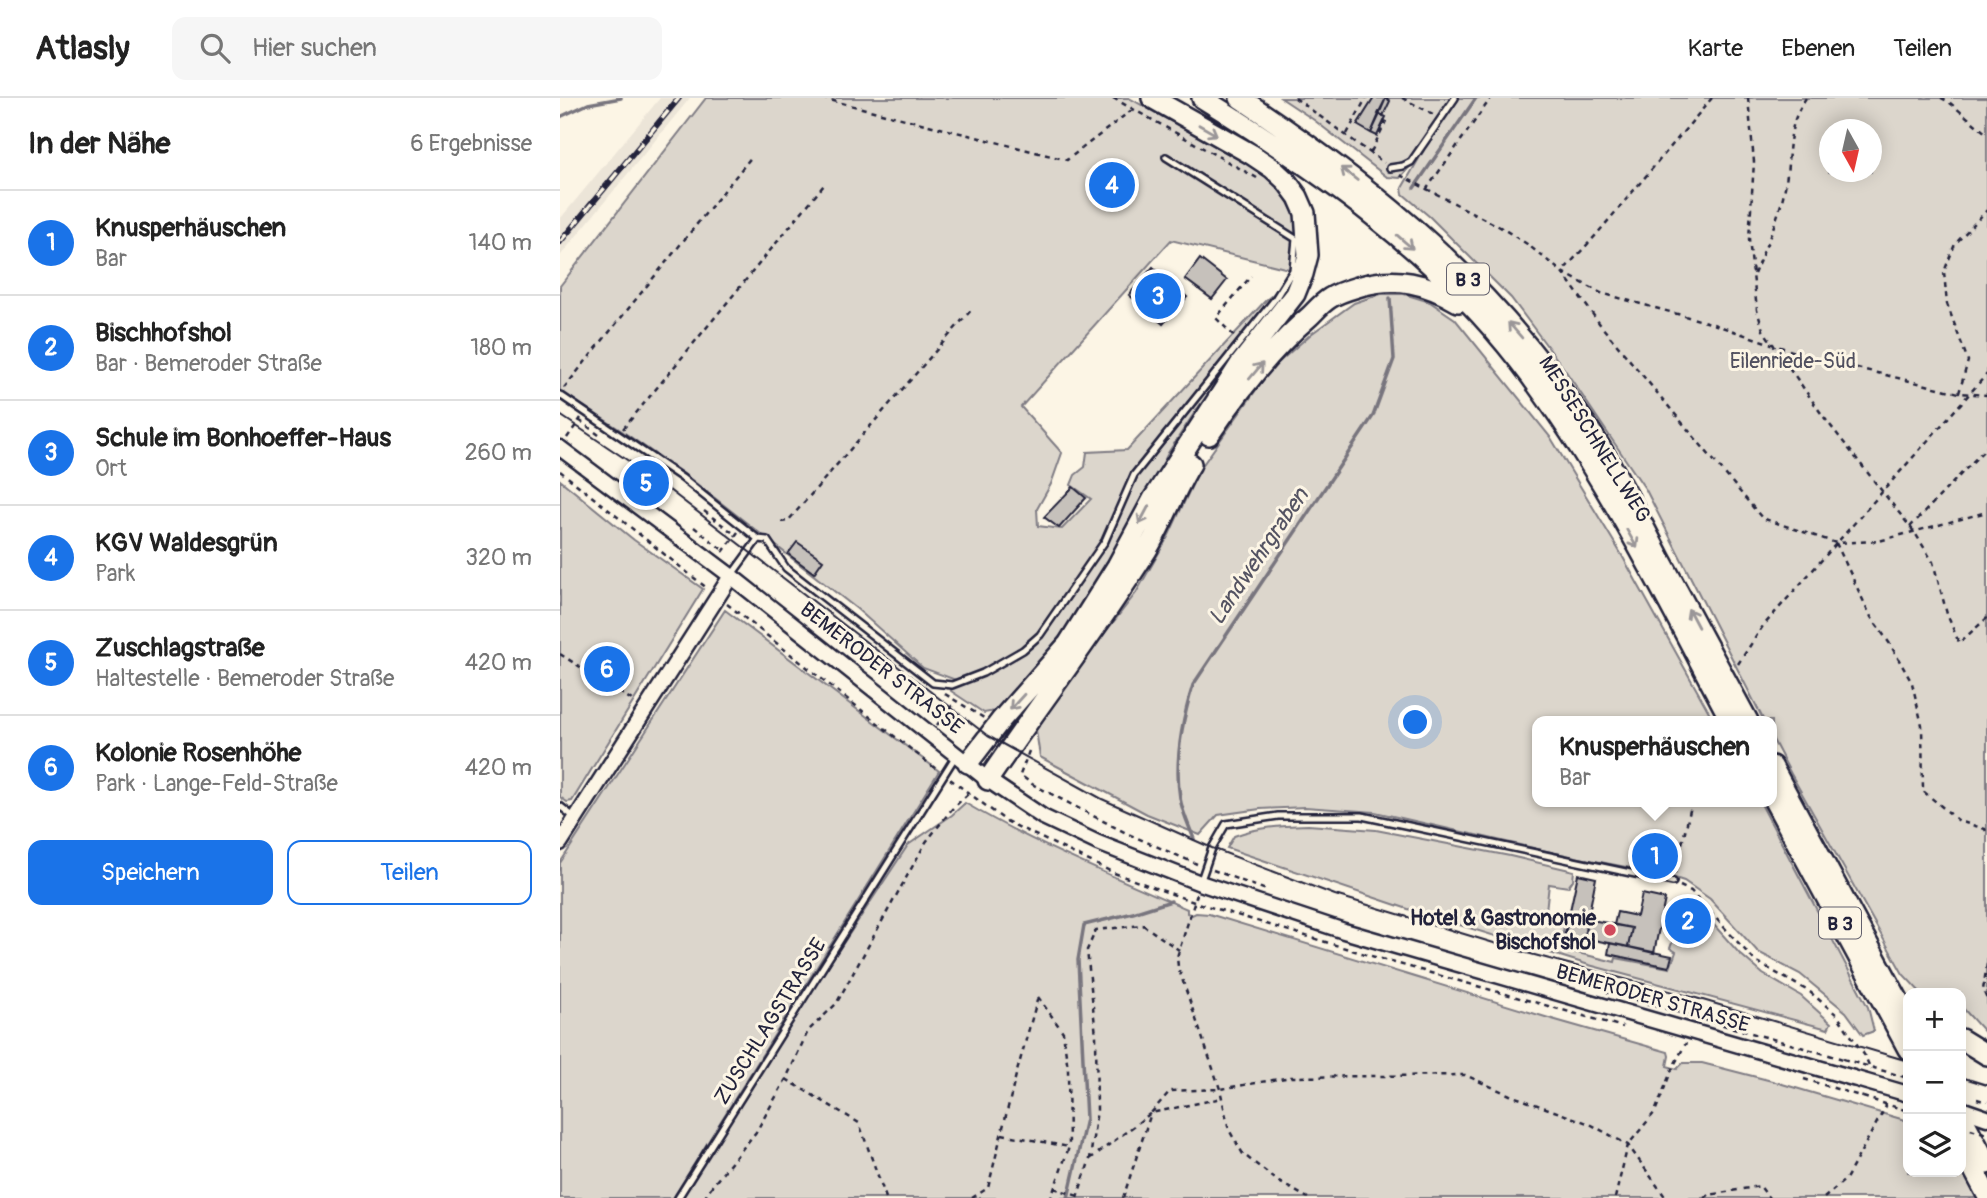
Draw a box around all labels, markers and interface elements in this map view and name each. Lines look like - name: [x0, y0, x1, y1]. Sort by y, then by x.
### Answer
- search box: [172, 17, 662, 80]
- text: Atlasly: [35, 28, 130, 69]
- icon: search: [196, 29, 234, 67]
- text: Hier suchen: [252, 32, 377, 64]
- text: Karte: [1688, 34, 1743, 63]
- text: Ebenen: [1781, 34, 1855, 63]
- text: Teilen: [1893, 34, 1952, 63]
- north arrow: [1819, 119, 1882, 182]
- one-way arrow: [1197, 124, 1218, 137]
- text: In der Nähe: [28, 125, 170, 162]
- text: 6 Ergebnisse: [410, 129, 532, 158]
- pin: 4: [1089, 159, 1135, 211]
- one-way arrow: [1341, 167, 1359, 182]
- text: Knusperhäuschen: [95, 212, 286, 244]
- text: 1: [47, 228, 56, 257]
- text: 140 m: [469, 228, 532, 257]
- one-way arrow: [1396, 234, 1414, 250]
- text: Bar: [95, 244, 127, 273]
- road number: B 3: [1447, 264, 1489, 294]
- pin: 3: [1135, 270, 1181, 322]
- text: Bischhofshol: [95, 317, 232, 349]
- one-way arrow: [1507, 321, 1523, 339]
- text: 2: [45, 333, 57, 362]
- text: 180 m: [470, 333, 532, 362]
- park label: Eilenriede-Süd: [1730, 348, 1856, 375]
- text: Bar · Bemeroder Straße: [95, 349, 322, 378]
- street label: MESSESCHNELLWEG: [1532, 351, 1657, 528]
- one-way arrow: [1248, 362, 1264, 380]
- text: Schule im Bonhoeffer-Haus: [95, 422, 391, 454]
- text: 3: [45, 438, 57, 467]
- text: 260 m: [465, 438, 532, 467]
- text: Ort: [95, 454, 127, 483]
- pin: 5: [623, 457, 669, 509]
- water label: Landwehrgraben: [1202, 482, 1315, 630]
- one-way arrow: [1137, 504, 1150, 525]
- text: KGV Waldesgrün: [95, 527, 278, 559]
- one-way arrow: [1625, 528, 1639, 548]
- text: 4: [44, 543, 58, 572]
- text: 320 m: [465, 543, 532, 572]
- text: Park: [95, 559, 135, 588]
- street label: BEMERODER STRASSE: [794, 596, 969, 741]
- one-way arrow: [1685, 608, 1699, 629]
- text: Zuschlagstraße: [95, 632, 265, 664]
- pin: 6: [584, 643, 630, 695]
- text: 5: [45, 648, 57, 677]
- text: 420 m: [465, 648, 532, 677]
- text: Haltestelle · Bemeroder Straße: [95, 664, 394, 693]
- one-way arrow: [1009, 693, 1025, 711]
- your location: [1398, 705, 1432, 739]
- popup: [1532, 716, 1777, 807]
- text: Knusperhäuschen: [1559, 731, 1750, 763]
- text: Kolonie Rosenhöhe: [95, 737, 301, 769]
- text: 6: [44, 753, 58, 782]
- text: 420 m: [465, 753, 532, 782]
- text: Bar: [1559, 763, 1591, 792]
- text: Park · Lange-Feld-Straße: [95, 769, 338, 798]
- pin: 1: [1632, 830, 1678, 882]
- button: Speichern: [28, 840, 273, 905]
- button: Teilen: [287, 840, 532, 905]
- pin: 2: [1665, 895, 1711, 947]
- place label: Hotel & Gastronomie Bischofshol: [1410, 905, 1597, 956]
- road number: B 3: [1819, 908, 1861, 938]
- marker: Hotel & Gastronomie Bischofshol: [1602, 922, 1618, 938]
- street label: ZUSCHLAGSTRASSE: [708, 933, 833, 1110]
- street label: BEMERODER STRASSE: [1553, 958, 1753, 1039]
- map controls: [1903, 988, 1966, 1177]
- button: +: [1903, 988, 1966, 1051]
- button: −: [1903, 1051, 1966, 1114]
- button: layers: [1903, 1114, 1966, 1177]

